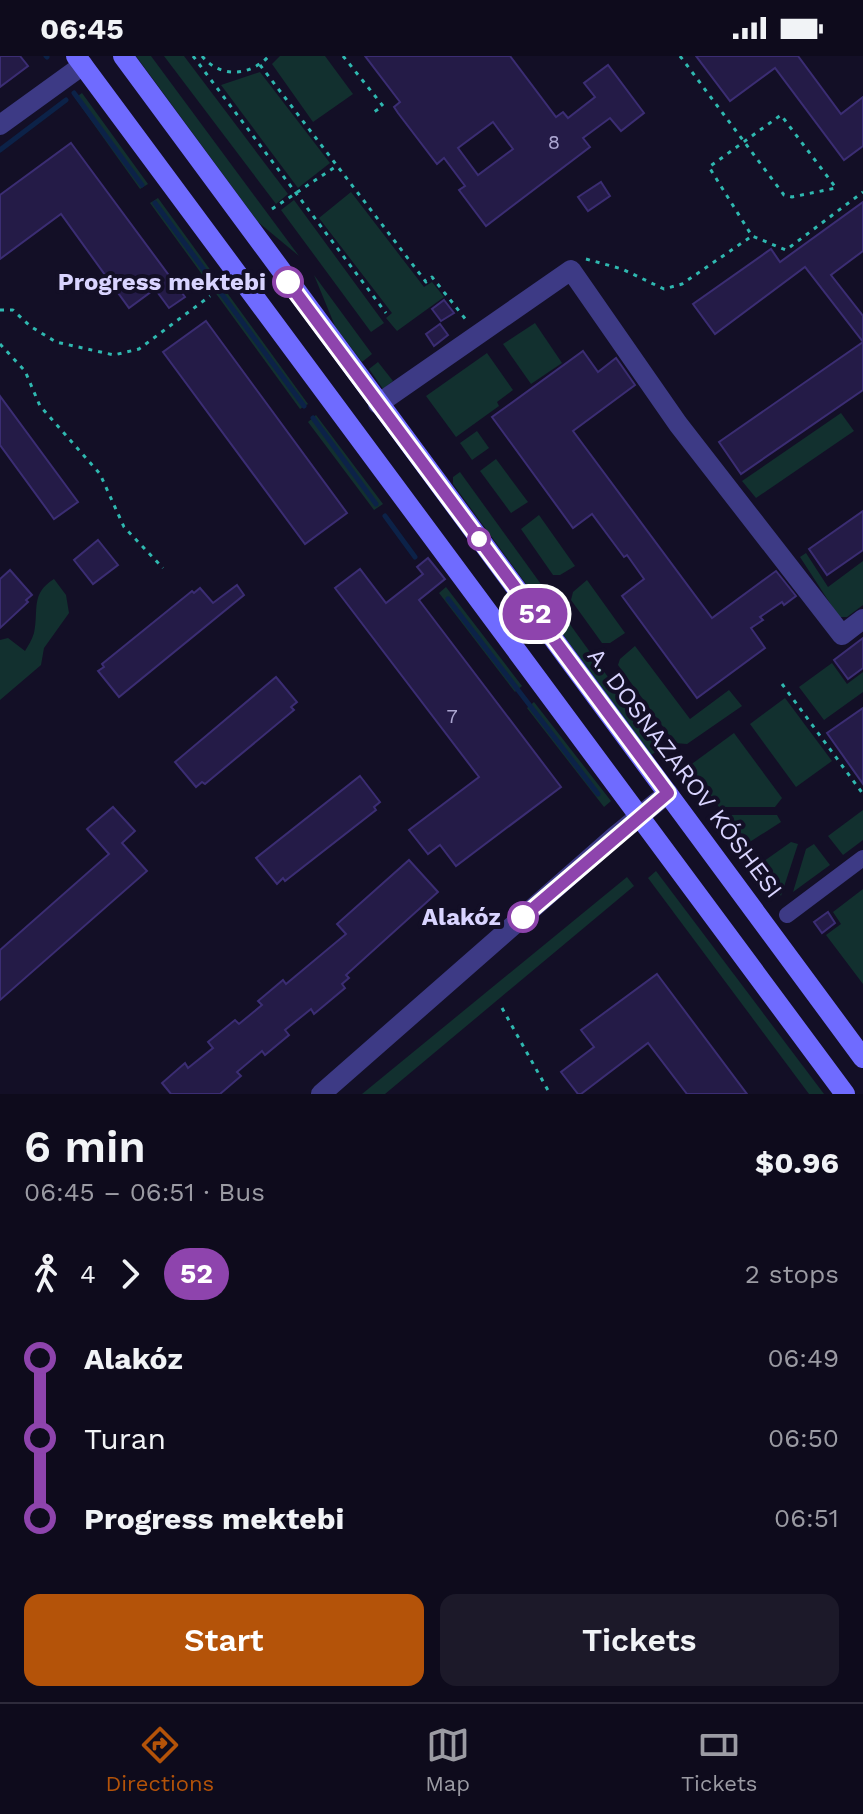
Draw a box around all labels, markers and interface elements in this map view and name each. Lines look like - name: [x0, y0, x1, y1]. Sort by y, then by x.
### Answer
- text: 06:45: [40, 11, 124, 46]
- house number: 8: [548, 130, 560, 154]
- marker: Progress mektebi: [273, 267, 303, 297]
- place label: Progress mektebi: [58, 268, 266, 296]
- unlabelled marker: [468, 528, 490, 550]
- line badge: 52: [499, 588, 571, 640]
- text: 52: [518, 597, 552, 630]
- street label: A. DOSNAZAROV KÓSHESI: [582, 642, 788, 904]
- house number: 7: [446, 704, 458, 728]
- marker: Alakóz: [508, 902, 538, 932]
- place label: Alakóz: [422, 903, 501, 931]
- text: 6 min: [24, 1121, 146, 1173]
- text: $0.96: [755, 1145, 839, 1180]
- text: 06:45 – 06:51 · Bus: [24, 1177, 265, 1207]
- icon: walk: [24, 1252, 68, 1296]
- icon: forward: [108, 1252, 152, 1296]
- text: 52: [180, 1257, 213, 1290]
- text: 4: [80, 1259, 96, 1289]
- text: 2 stops: [745, 1259, 839, 1289]
- text: Alakóz: [84, 1341, 183, 1376]
- text: 06:49: [767, 1343, 839, 1373]
- text: Turan: [84, 1421, 166, 1456]
- text: 06:50: [768, 1423, 839, 1453]
- text: Progress mektebi: [84, 1501, 344, 1536]
- text: 06:51: [774, 1503, 839, 1533]
- button: Start: [24, 1594, 424, 1686]
- button: Tickets: [440, 1594, 839, 1686]
- tab: Directions: [105, 1723, 214, 1796]
- tab: Map: [425, 1723, 470, 1796]
- tab: Tickets: [681, 1723, 757, 1796]

